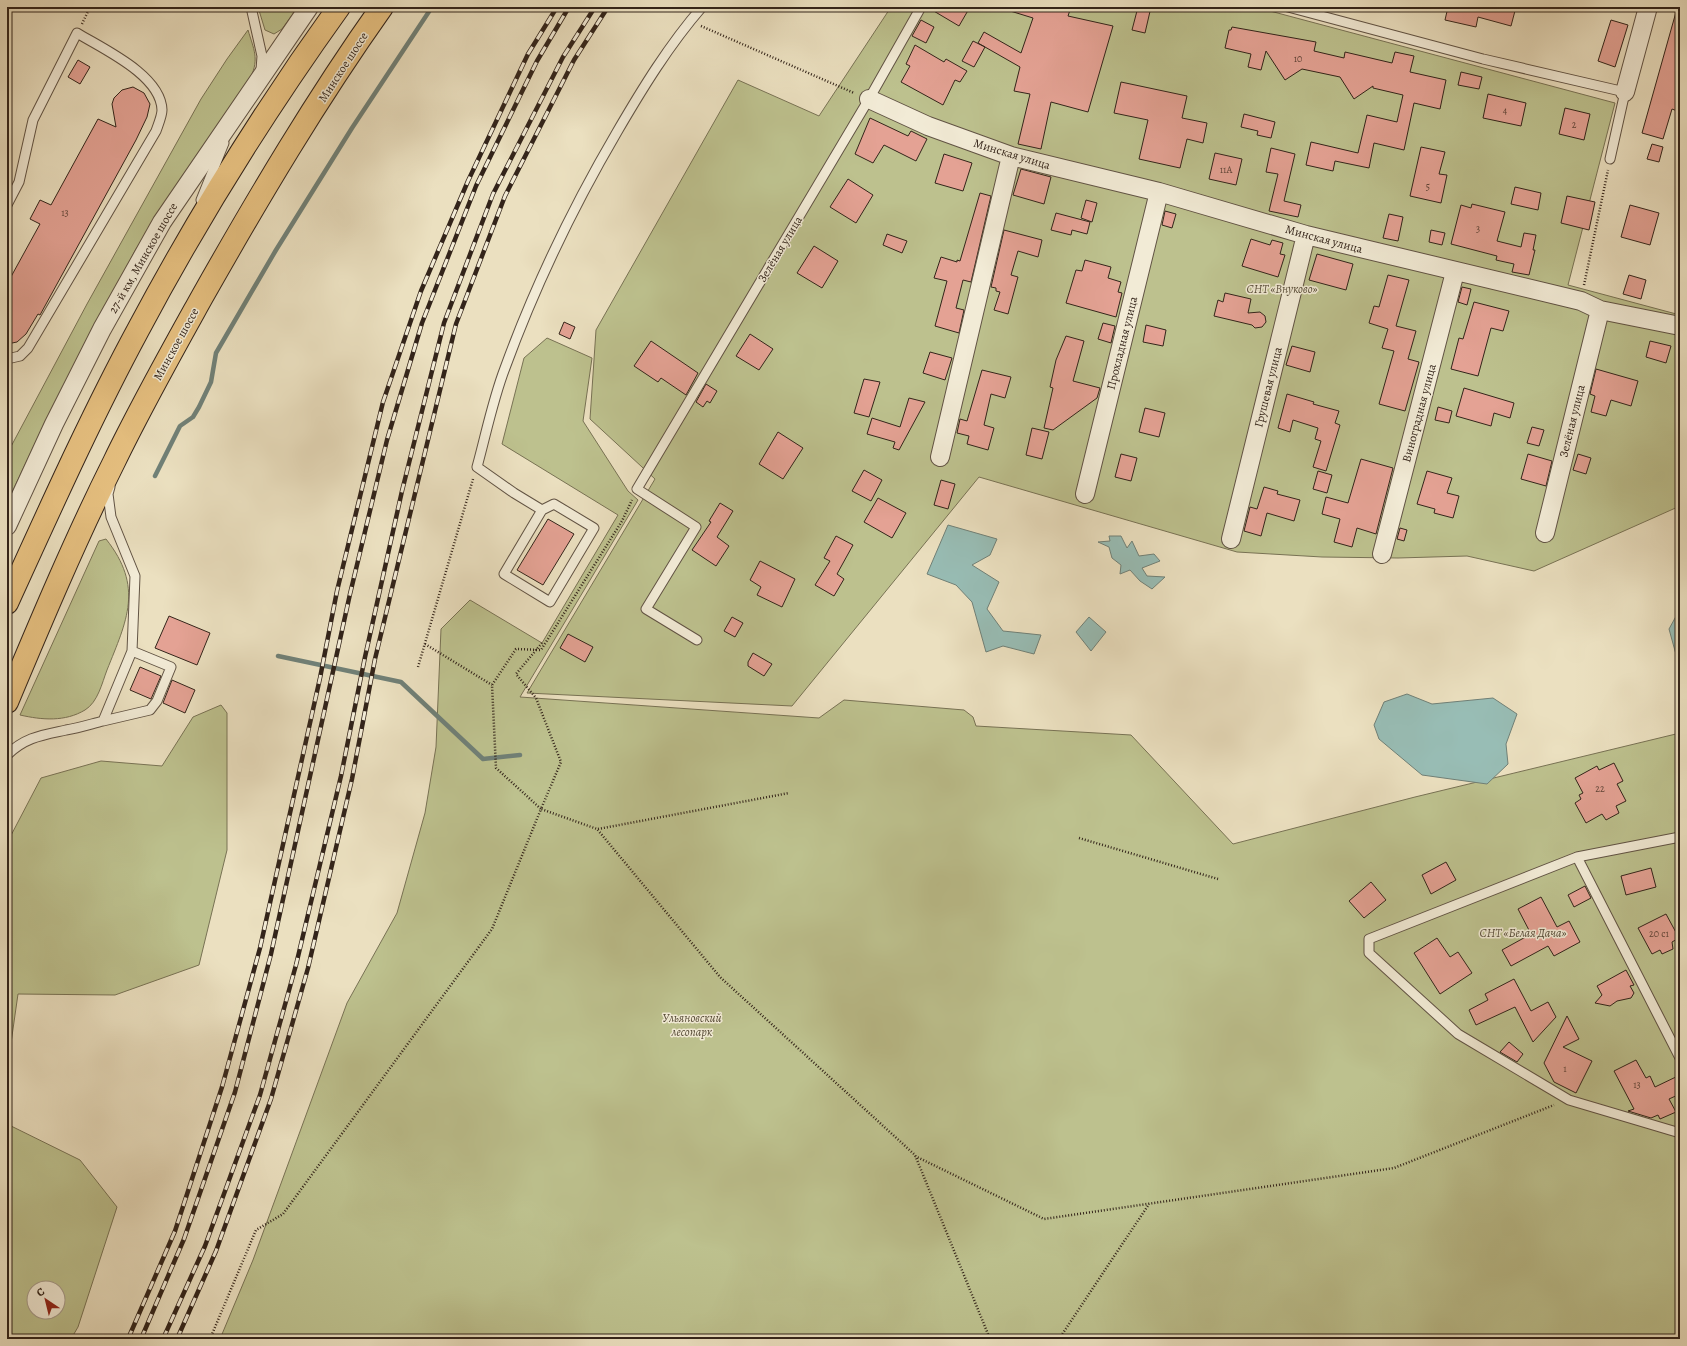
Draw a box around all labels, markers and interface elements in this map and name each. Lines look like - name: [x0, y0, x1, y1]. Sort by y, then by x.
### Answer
- street label: Минское шоссе: [314, 29, 372, 105]
- house number: 10: [1294, 52, 1302, 65]
- house number: 4: [1503, 104, 1508, 117]
- house number: 2: [1572, 118, 1577, 131]
- street label: Минская улица: [972, 135, 1053, 173]
- house number: 11А: [1220, 163, 1232, 176]
- house number: 5: [1426, 180, 1430, 193]
- street label: 27-й км, Минское шоссе: [105, 200, 181, 316]
- house number: 13: [61, 206, 69, 219]
- street label: Зелёная улица: [754, 213, 806, 285]
- street label: Минская улица: [1283, 221, 1365, 257]
- house number: 3: [1476, 222, 1480, 235]
- park label: СНТ «Внуково»: [1246, 281, 1318, 297]
- street label: Прохладная улица: [1103, 294, 1141, 391]
- street label: Минское шоссе: [149, 305, 203, 383]
- street label: Грушевая улица: [1250, 345, 1286, 429]
- street label: Виноградная улица: [1398, 362, 1440, 464]
- street label: Зелёная улица: [1555, 382, 1589, 459]
- house number: 22: [1595, 782, 1605, 795]
- park label: СНТ «Белая Дача»: [1480, 925, 1567, 941]
- house number: 20 с1: [1649, 927, 1669, 940]
- park label: Ульяновский лесопарк: [662, 1010, 722, 1040]
- house number: 1: [1563, 1062, 1567, 1075]
- house number: 13: [1633, 1078, 1641, 1091]
- north arrow: [26, 1280, 66, 1320]
- text: С: [33, 1284, 48, 1300]

